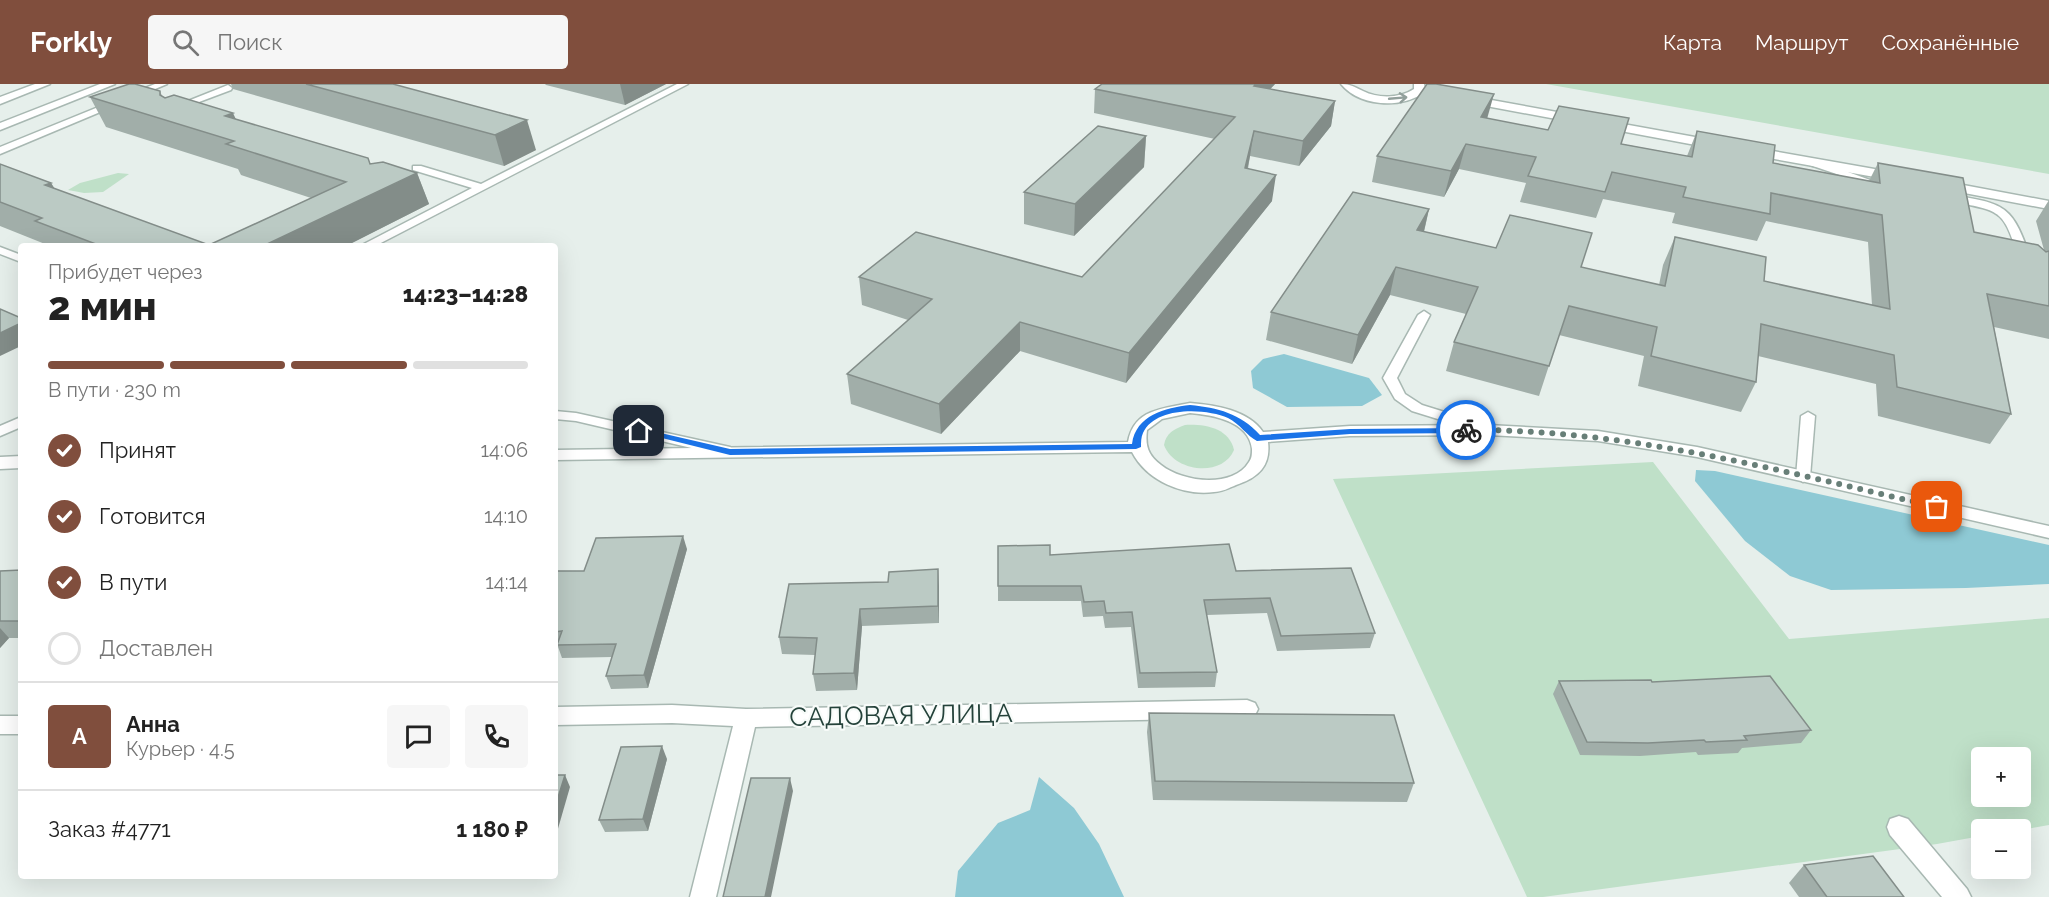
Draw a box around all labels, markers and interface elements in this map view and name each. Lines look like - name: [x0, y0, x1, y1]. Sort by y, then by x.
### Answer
- search box: [148, 15, 568, 69]
- text: Forkly: [30, 26, 112, 59]
- icon: search: [169, 26, 202, 59]
- text: Поиск: [217, 29, 283, 55]
- text: Карта: [1663, 30, 1722, 55]
- text: Маршрут: [1755, 30, 1848, 55]
- text: Сохранённые: [1881, 30, 2019, 55]
- one-way arrow: [1388, 92, 1408, 103]
- text: Прибудет через: [48, 260, 202, 284]
- text: 14:23–14:28: [403, 281, 528, 307]
- text: 2 мин: [48, 283, 157, 329]
- text: В пути · 230 m: [48, 378, 181, 402]
- courier: [1436, 400, 1496, 460]
- pin: [613, 405, 664, 456]
- icon: home: [622, 414, 655, 447]
- icon: bike: [1450, 414, 1483, 447]
- icon: check: [48, 434, 81, 467]
- text: Принят: [99, 437, 176, 463]
- text: 14:06: [480, 438, 528, 462]
- pin: [1911, 481, 1962, 532]
- icon: bag: [1920, 490, 1953, 523]
- icon: check: [48, 500, 81, 533]
- text: Готовится: [99, 503, 206, 529]
- text: 14:10: [484, 504, 528, 528]
- icon: check: [48, 566, 81, 599]
- text: В пути: [99, 569, 167, 595]
- text: 14:14: [485, 570, 528, 594]
- text: Доставлен: [99, 635, 213, 661]
- street label: САДОВАЯ УЛИЦА: [789, 698, 1013, 732]
- button: chat: [387, 705, 450, 768]
- button: phone: [465, 705, 528, 768]
- text: Анна: [126, 711, 180, 737]
- text: А: [72, 723, 87, 749]
- text: Курьер · 4.5: [126, 737, 235, 761]
- map controls: [1971, 747, 2031, 879]
- button: +: [1971, 747, 2031, 807]
- text: Заказ #4771: [48, 816, 171, 842]
- text: 1 180 ₽: [456, 816, 528, 842]
- button: −: [1971, 819, 2031, 879]

